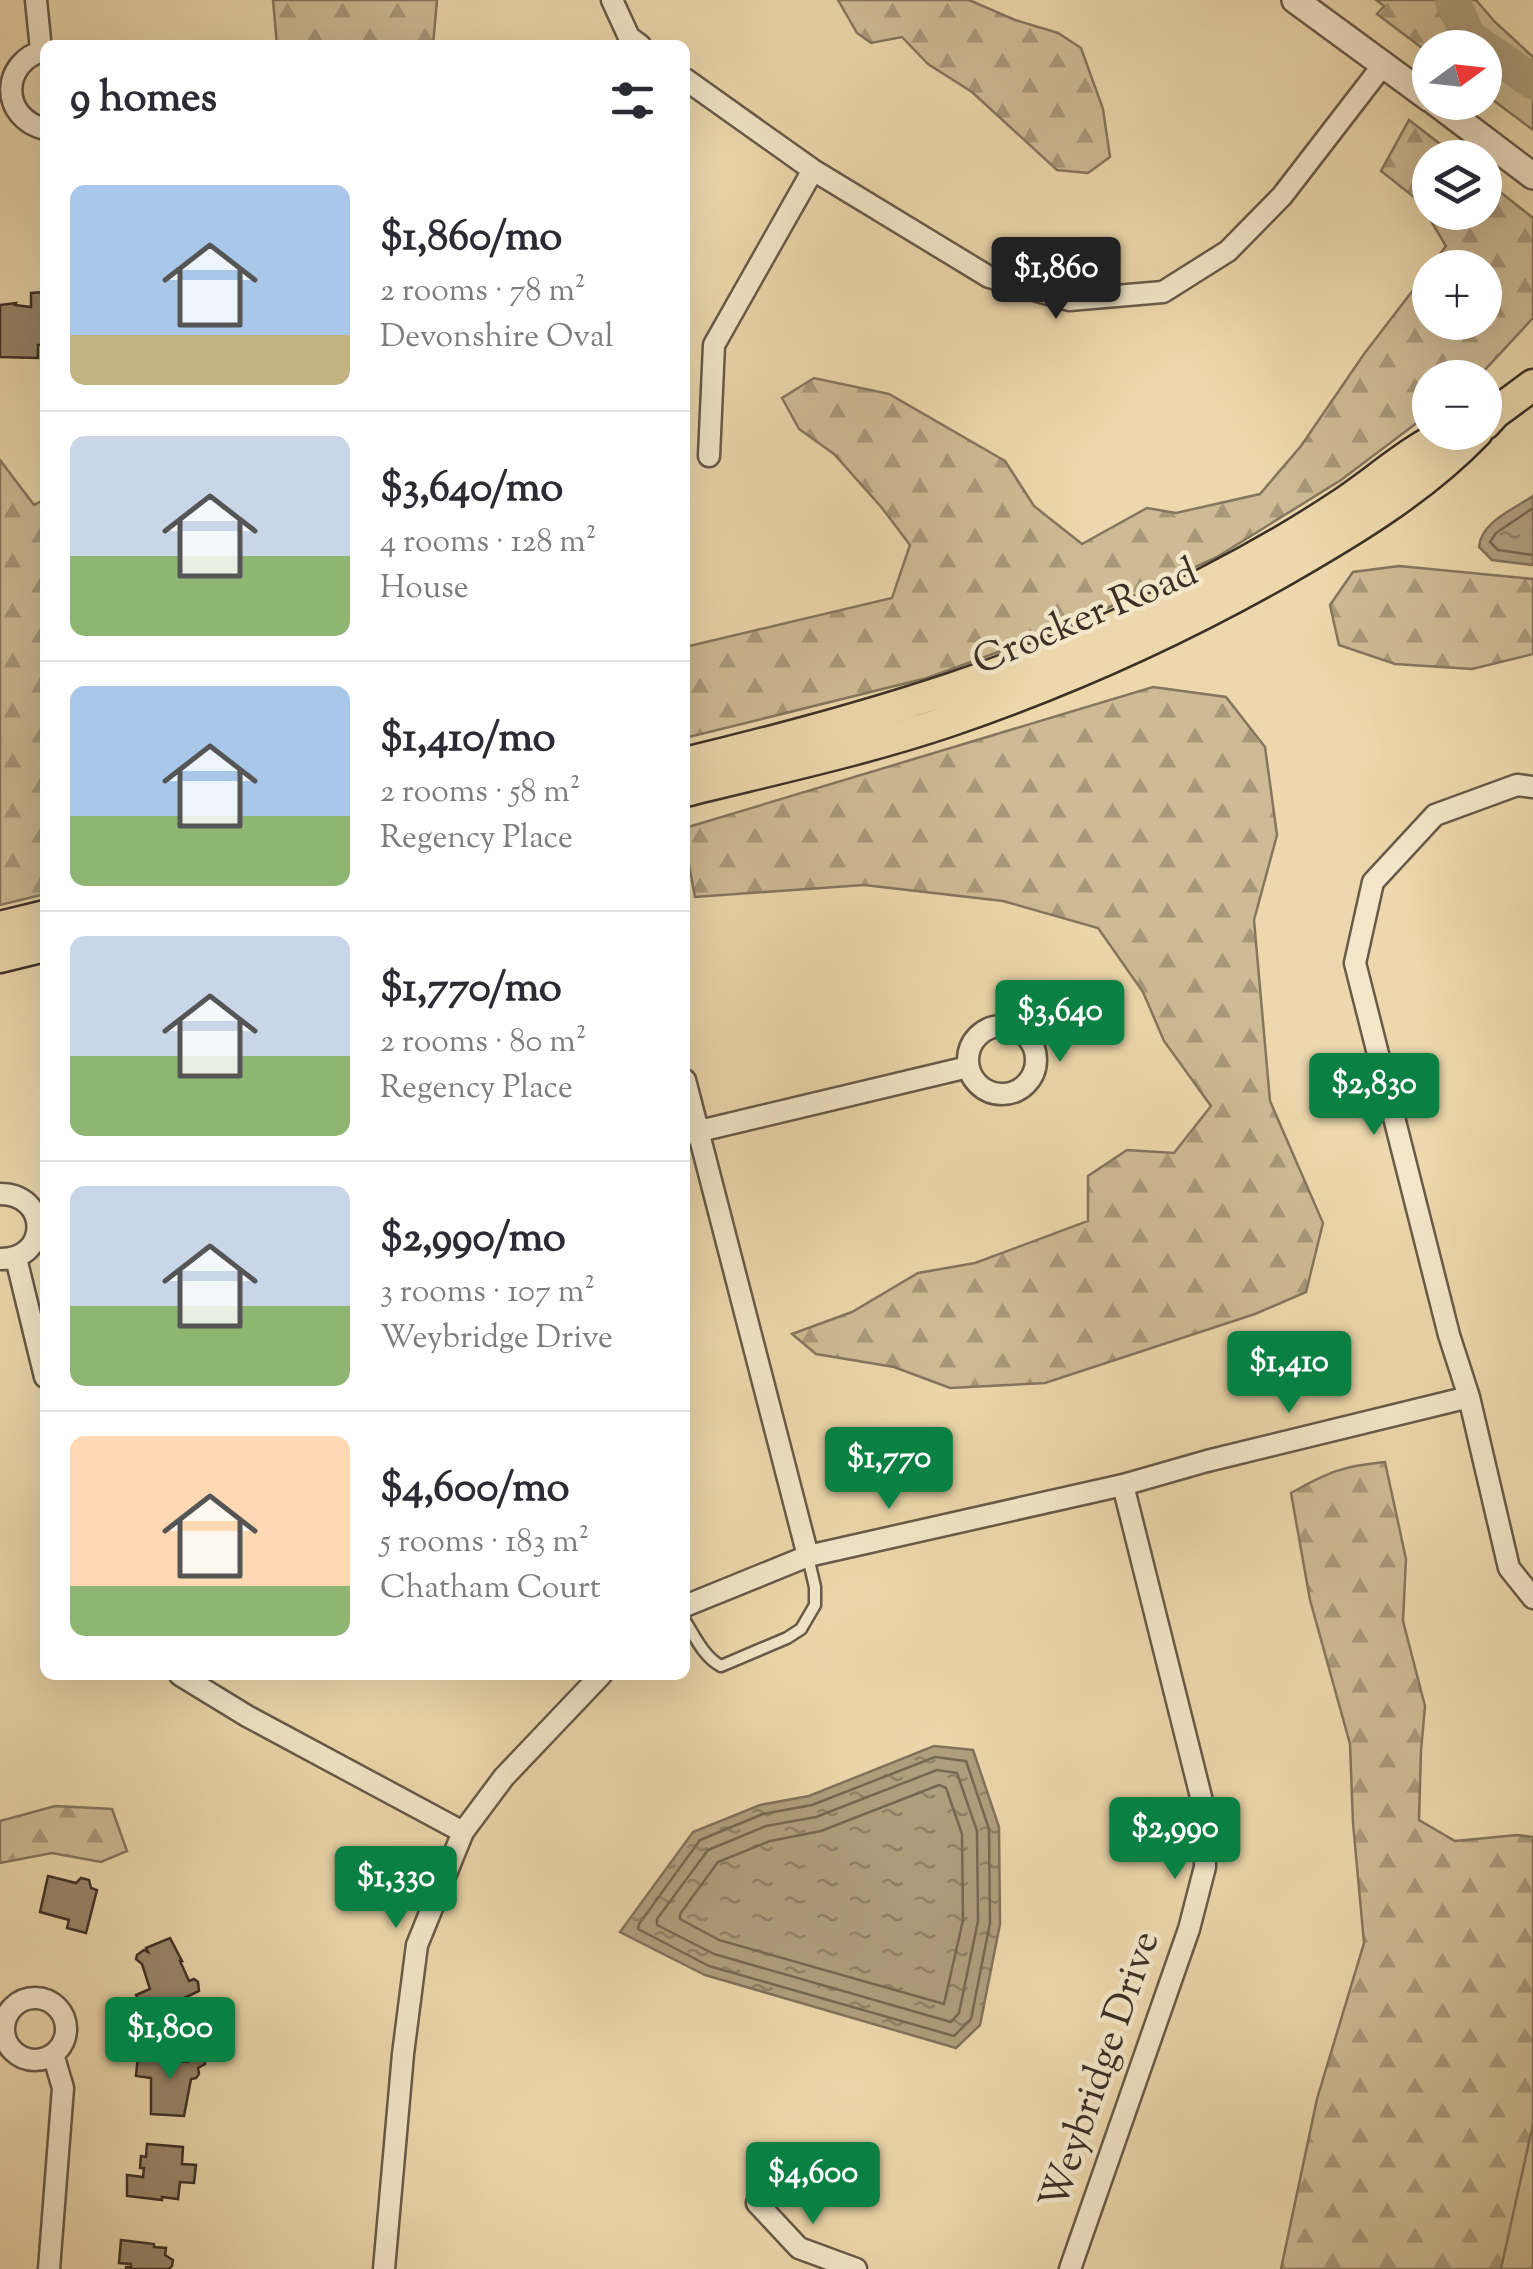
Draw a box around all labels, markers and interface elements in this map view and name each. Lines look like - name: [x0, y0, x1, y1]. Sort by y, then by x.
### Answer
- north arrow: [1412, 30, 1502, 120]
- map controls: [1412, 30, 1502, 450]
- text: 9 homes: [70, 70, 217, 130]
- icon: filters: [605, 73, 660, 128]
- button: layers: [1412, 140, 1502, 230]
- text: $1,860/mo: [380, 209, 562, 269]
- icon: home: [150, 225, 270, 345]
- pin: $1,860: [975, 237, 1137, 322]
- text: $1,860: [1014, 246, 1098, 292]
- button: +: [1412, 250, 1502, 340]
- text: 2 rooms · 78 m²: [380, 269, 586, 315]
- text: Devonshire Oval: [380, 315, 614, 361]
- button: −: [1412, 360, 1502, 450]
- text: $3,640/mo: [380, 460, 563, 520]
- icon: home: [150, 476, 270, 596]
- text: 4 rooms · 128 m²: [380, 520, 597, 566]
- street label: Crocker Road: [965, 546, 1207, 692]
- text: House: [380, 566, 469, 612]
- text: $1,410/mo: [380, 710, 555, 770]
- icon: home: [150, 726, 270, 846]
- text: 2 rooms · 58 m²: [380, 770, 581, 816]
- text: Regency Place: [380, 816, 573, 862]
- text: $1,770/mo: [380, 960, 562, 1020]
- icon: home: [150, 976, 270, 1096]
- pin: $3,640: [979, 980, 1141, 1065]
- text: $3,640: [1017, 989, 1103, 1035]
- text: 2 rooms · 80 m²: [380, 1020, 587, 1066]
- pin: $2,830: [1293, 1053, 1455, 1138]
- text: $2,830: [1331, 1062, 1417, 1108]
- text: Regency Place: [380, 1066, 573, 1112]
- text: $2,990/mo: [380, 1210, 566, 1270]
- icon: home: [150, 1226, 270, 1346]
- text: 3 rooms · 107 m²: [380, 1270, 595, 1316]
- text: Weybridge Drive: [380, 1316, 613, 1362]
- pin: $1,410: [1208, 1331, 1370, 1416]
- text: $1,410: [1249, 1340, 1329, 1386]
- pin: $1,770: [808, 1427, 970, 1512]
- text: $1,770: [847, 1436, 931, 1482]
- text: $4,600/mo: [380, 1460, 570, 1520]
- icon: home: [150, 1476, 270, 1596]
- text: 5 rooms · 183 m²: [380, 1520, 589, 1566]
- text: Chatham Court: [380, 1566, 601, 1612]
- pin: $2,990: [1094, 1797, 1256, 1882]
- text: $2,990: [1131, 1806, 1219, 1852]
- pin: $1,330: [315, 1846, 477, 1931]
- text: $1,330: [357, 1855, 435, 1901]
- street label: Weybridge Drive: [1028, 1924, 1176, 2218]
- pin: $1,800: [89, 1997, 251, 2082]
- text: $1,800: [127, 2006, 213, 2052]
- pin: $4,600: [732, 2142, 894, 2227]
- text: $4,600: [768, 2151, 858, 2197]

